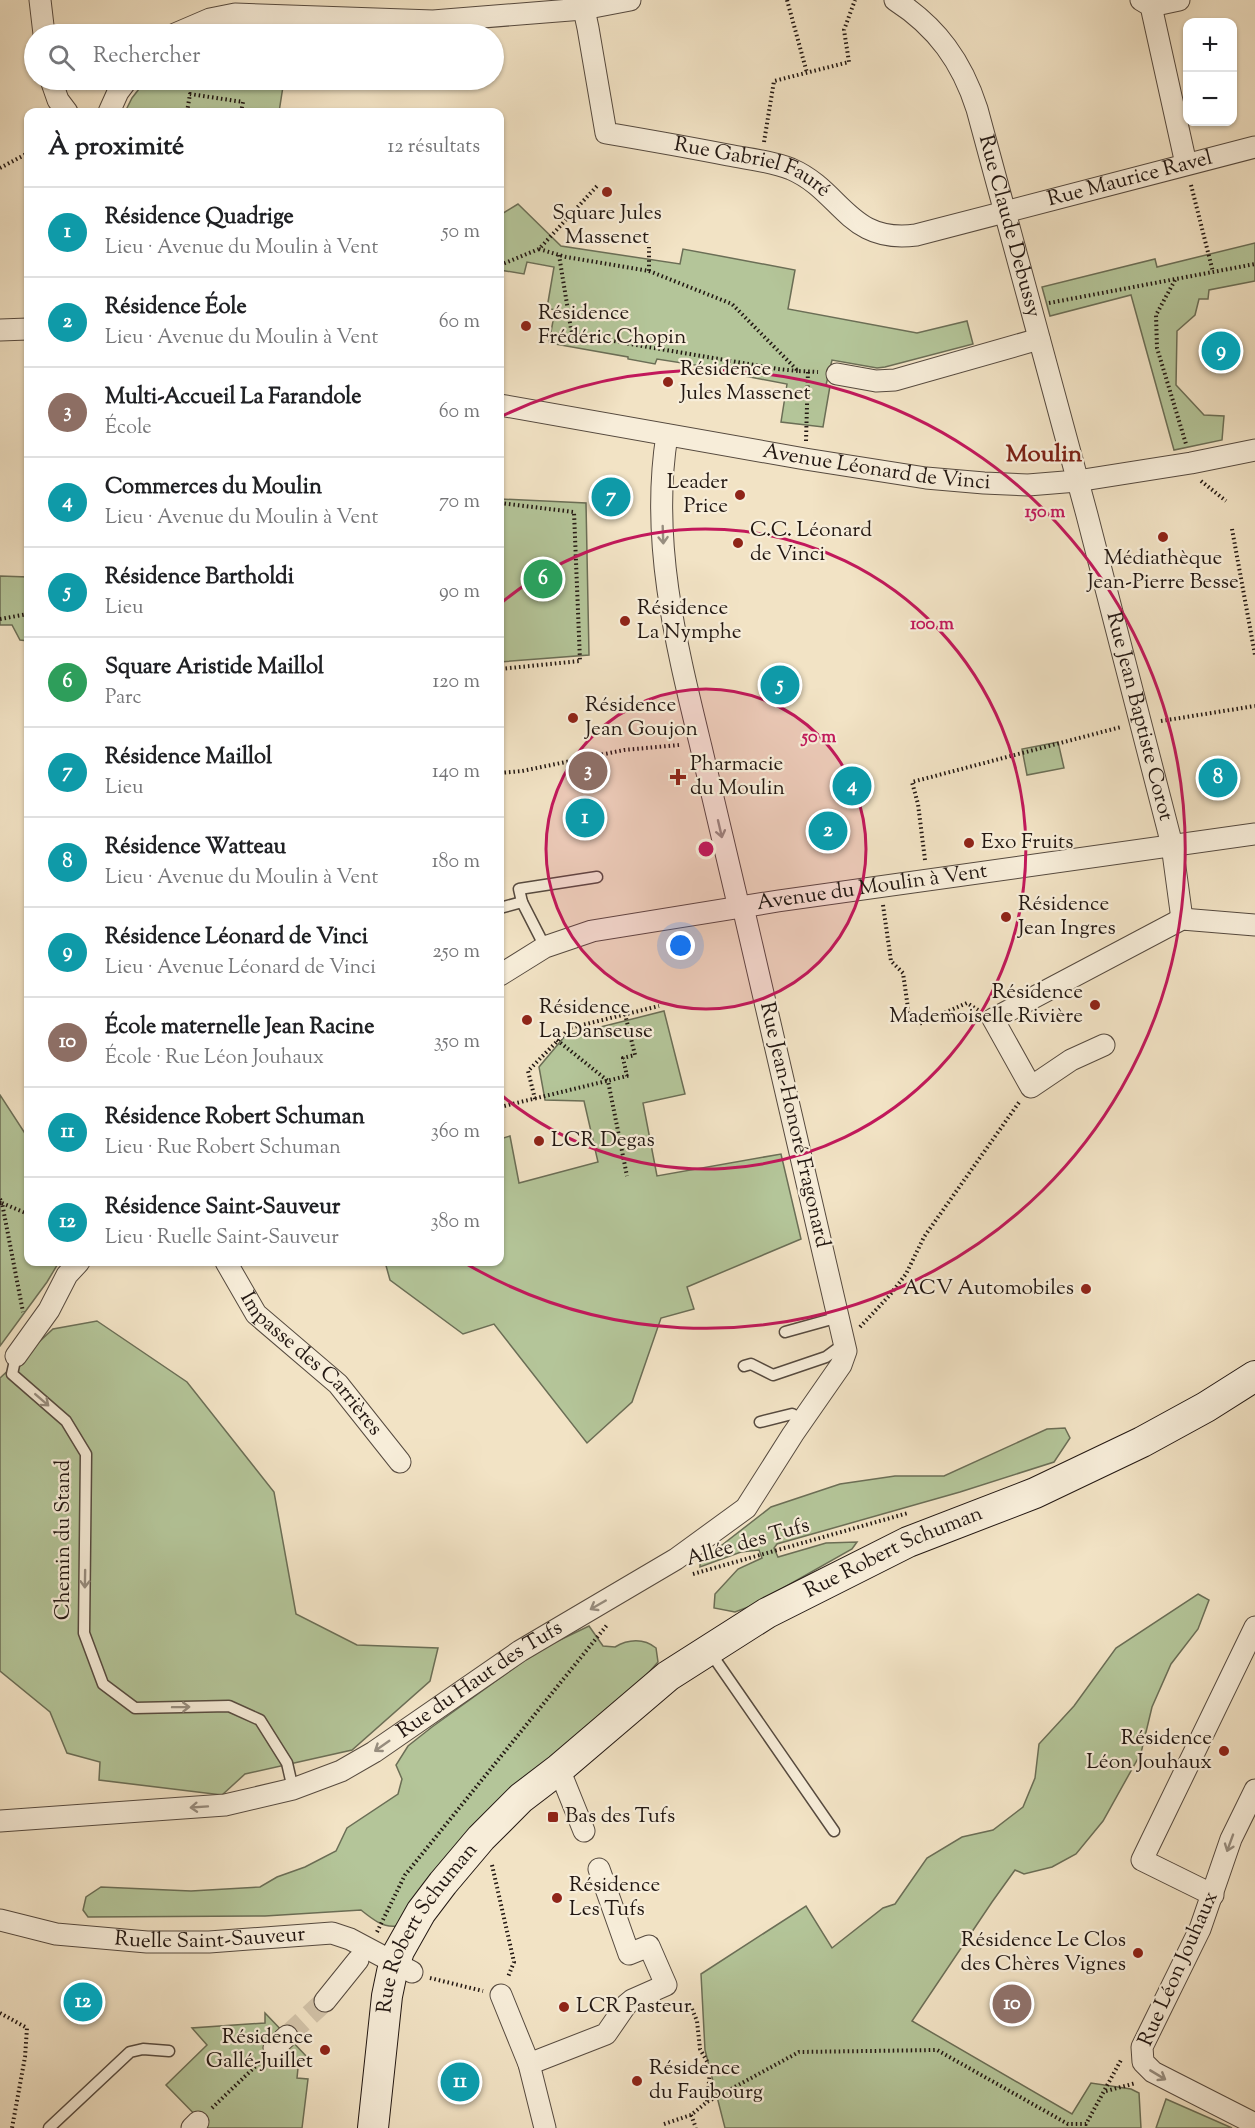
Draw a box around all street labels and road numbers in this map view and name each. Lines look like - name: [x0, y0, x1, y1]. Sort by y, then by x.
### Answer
- street label: Rue Gabriel Fauré: [671, 130, 837, 205]
- street label: Rue Claude Debussy: [970, 132, 1048, 322]
- street label: Rue Maurice Ravel: [1044, 144, 1216, 215]
- street label: Avenue Léonard de Vinci: [760, 437, 991, 498]
- street label: Rue Jean Baptiste Corot: [1098, 609, 1180, 824]
- street label: Avenue du Moulin à Vent: [755, 857, 989, 919]
- street label: Rue Jean-Honoré Fragonard: [751, 999, 837, 1251]
- street label: Impasse des Carrières: [232, 1287, 389, 1443]
- street label: Chemin du Stand: [49, 1459, 79, 1620]
- street label: Rue Robert Schuman: [800, 1499, 987, 1607]
- street label: Allée des Tufs: [683, 1511, 813, 1575]
- street label: Rue du Haut des Tufs: [391, 1614, 569, 1746]
- street label: Rue Robert Schuman: [370, 1837, 485, 2015]
- street label: Rue Léon Jouhaux: [1131, 1887, 1227, 2051]
- street label: Ruelle Saint-Sauveur: [113, 1920, 306, 1957]

